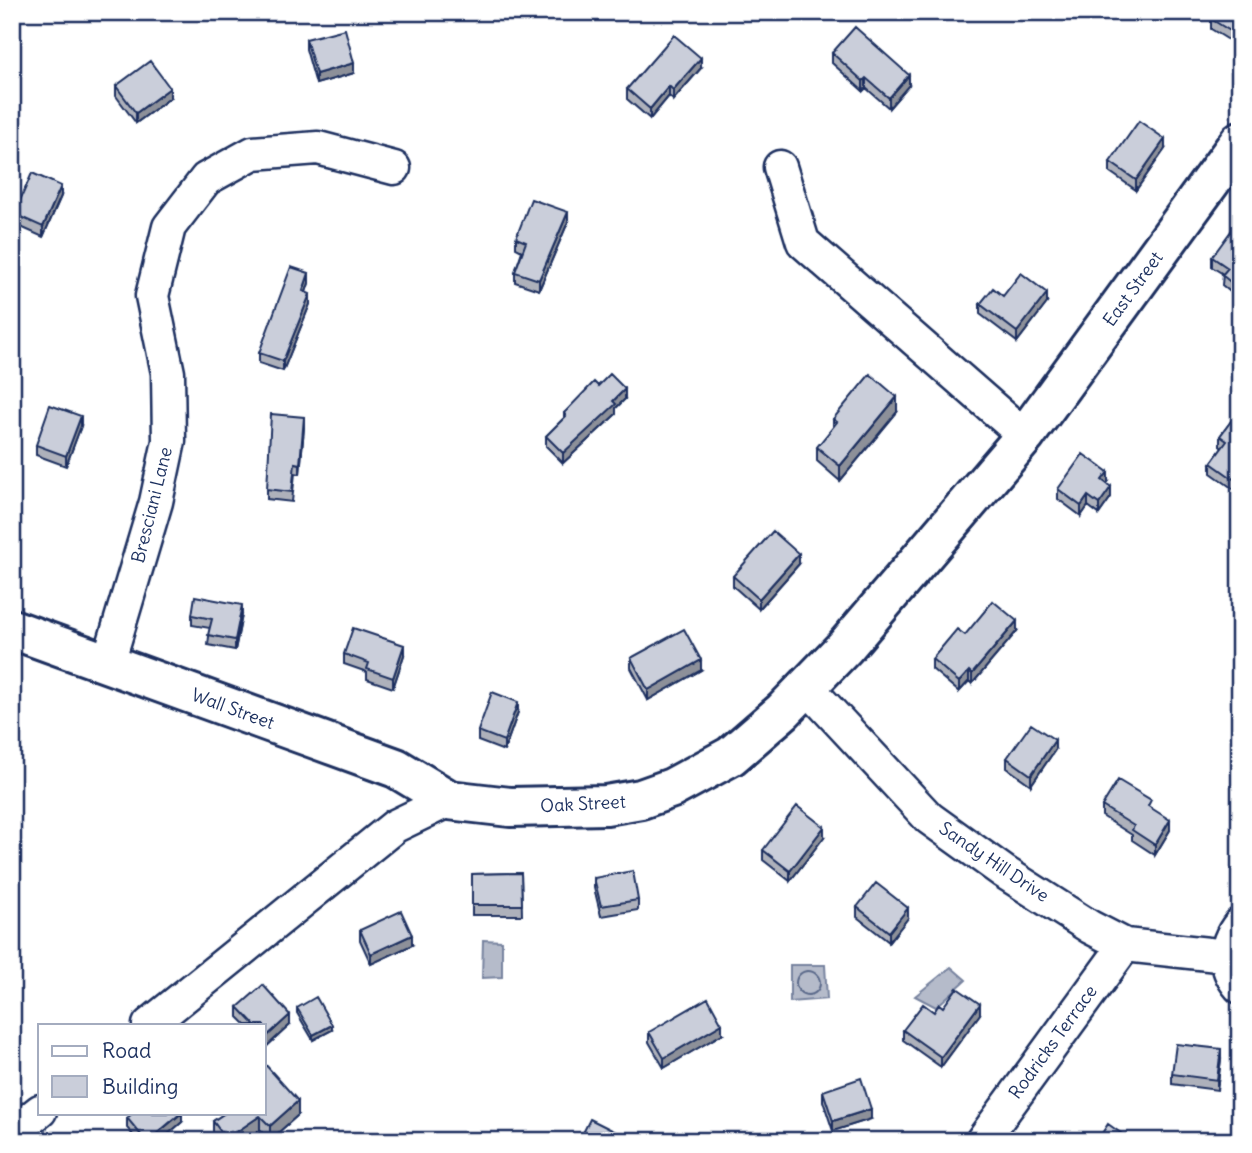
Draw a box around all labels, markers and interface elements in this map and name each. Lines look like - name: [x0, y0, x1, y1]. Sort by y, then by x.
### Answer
- street label: East Street: [1098, 247, 1168, 331]
- street label: Bresciani Lane: [126, 444, 177, 565]
- street label: Wall Street: [189, 683, 278, 734]
- street label: Oak Street: [540, 790, 626, 817]
- street label: Sandy Hill Drive: [935, 816, 1054, 907]
- street label: Rodricks Terrace: [1004, 980, 1102, 1103]
- legend: [38, 1024, 266, 1114]
- text: Road: [102, 1037, 151, 1064]
- text: Building: [102, 1073, 178, 1100]

